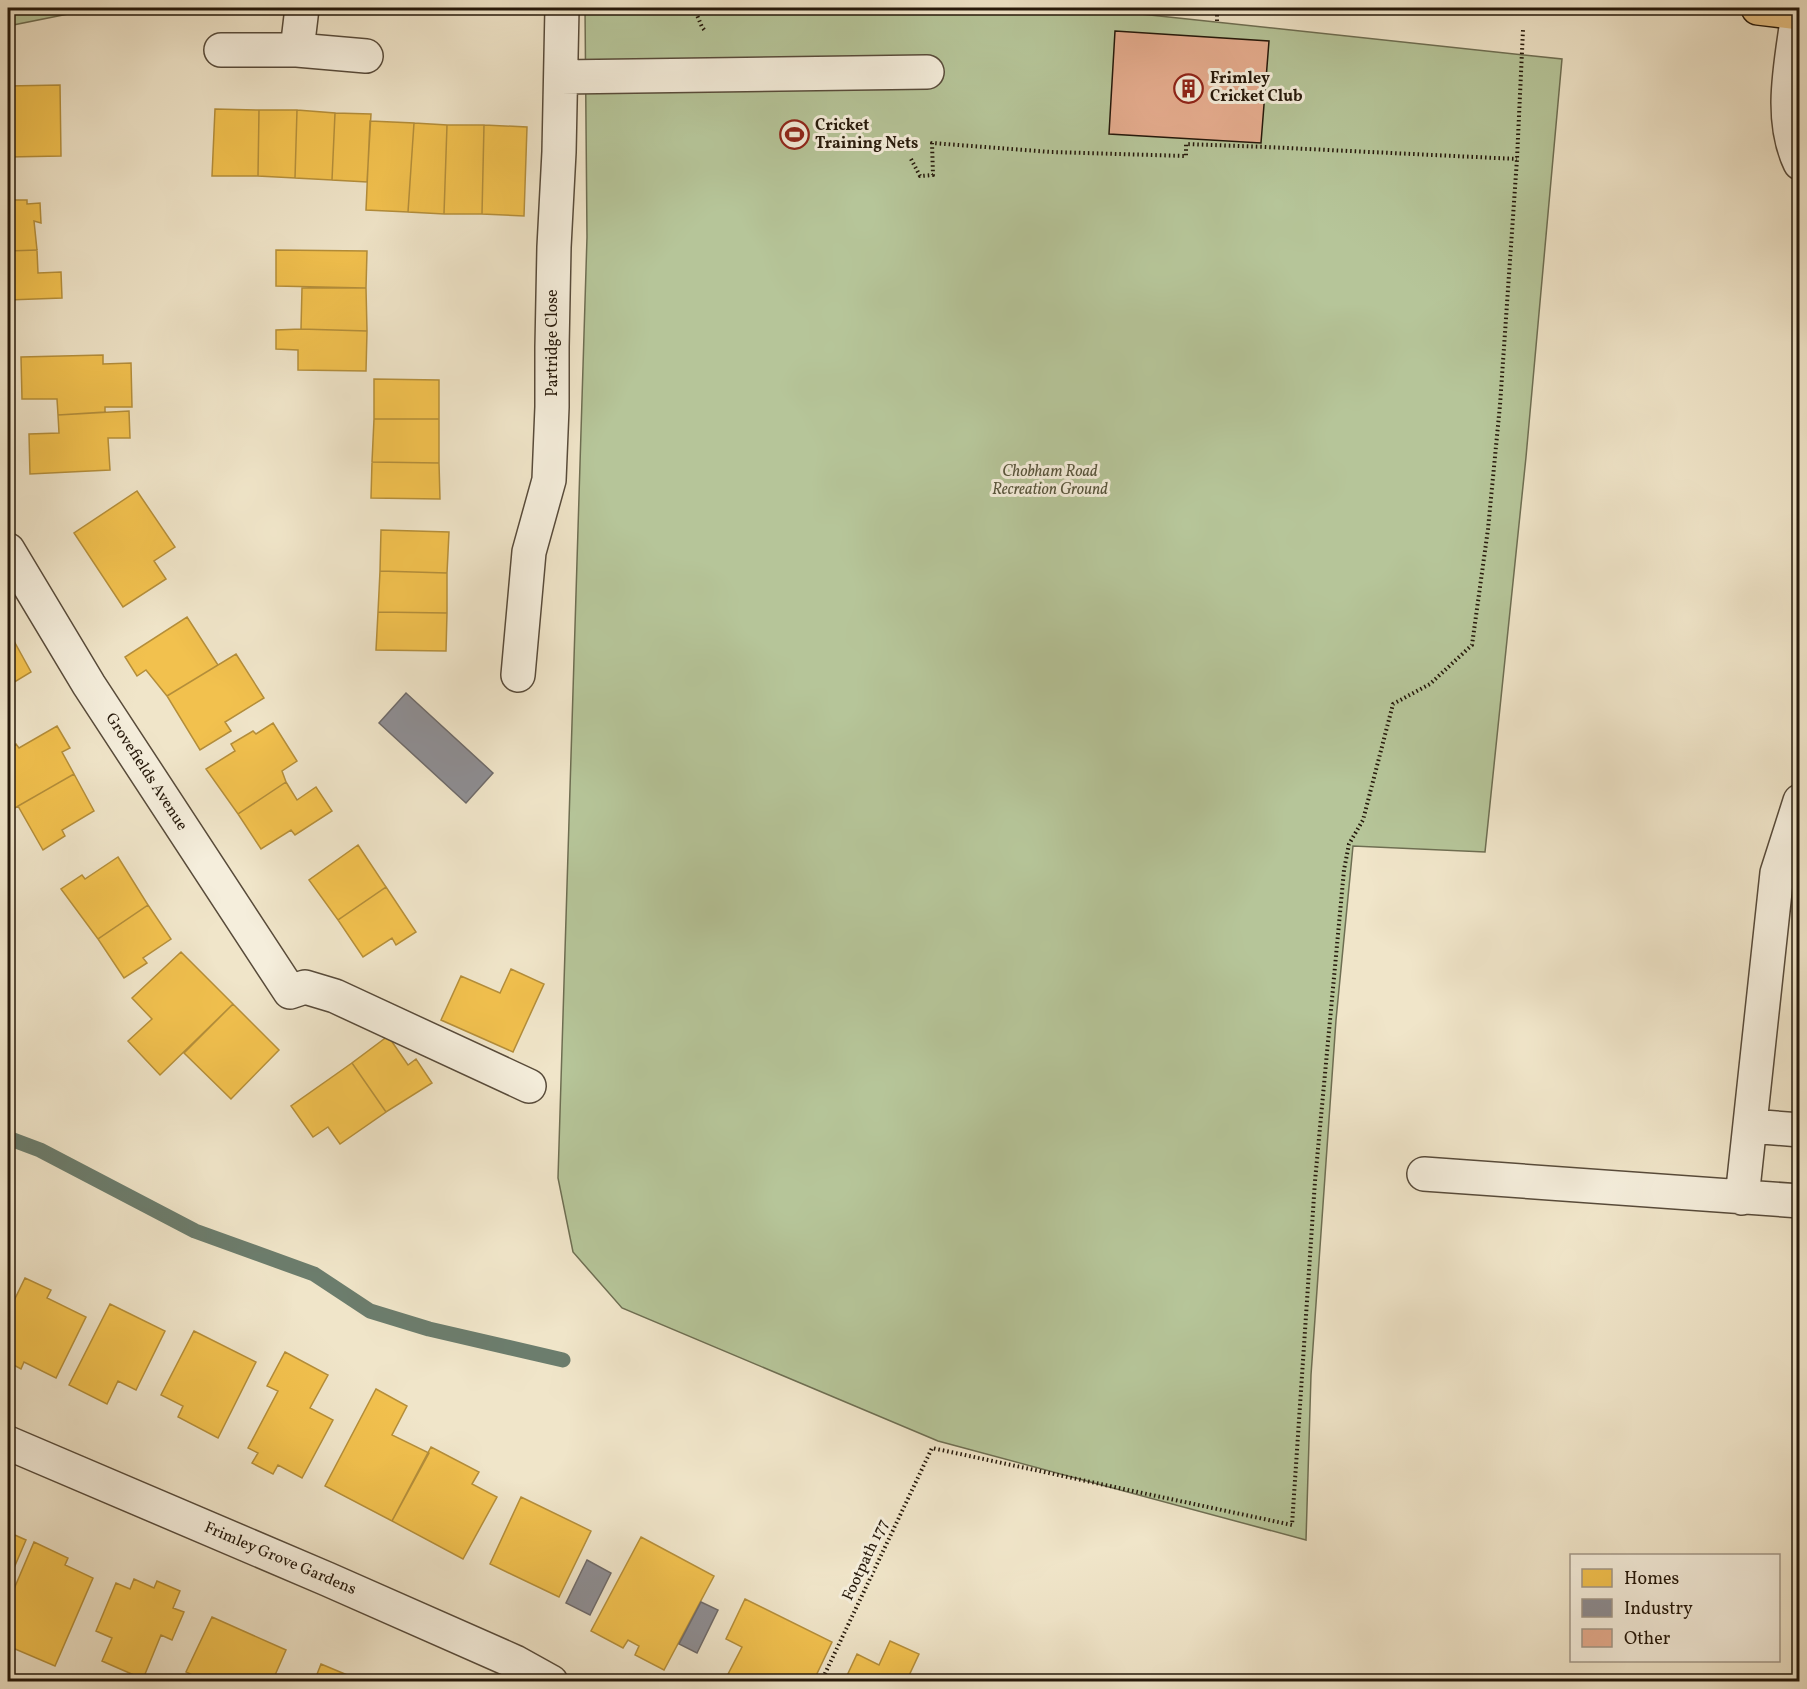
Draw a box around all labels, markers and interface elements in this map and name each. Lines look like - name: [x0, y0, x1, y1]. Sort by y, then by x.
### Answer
- place label: Frimley Cricket Club: [1210, 68, 1303, 108]
- building icon: Frimley Cricket Club: [1173, 72, 1205, 104]
- place label: Cricket Training Nets: [815, 115, 918, 155]
- sports icon: Cricket Training Nets: [778, 119, 810, 151]
- street label: Partridge Close: [542, 289, 564, 397]
- park label: Chobham Road Recreation Ground: [992, 461, 1108, 501]
- street label: Grovefields Avenue: [100, 709, 192, 835]
- street label: Footpath 177: [837, 1515, 895, 1604]
- street label: Frimley Grove Gardens: [201, 1517, 359, 1601]
- legend: [1570, 1554, 1780, 1662]
- text: Homes: [1624, 1567, 1679, 1592]
- text: Industry: [1624, 1597, 1693, 1622]
- text: Other: [1624, 1627, 1671, 1652]

